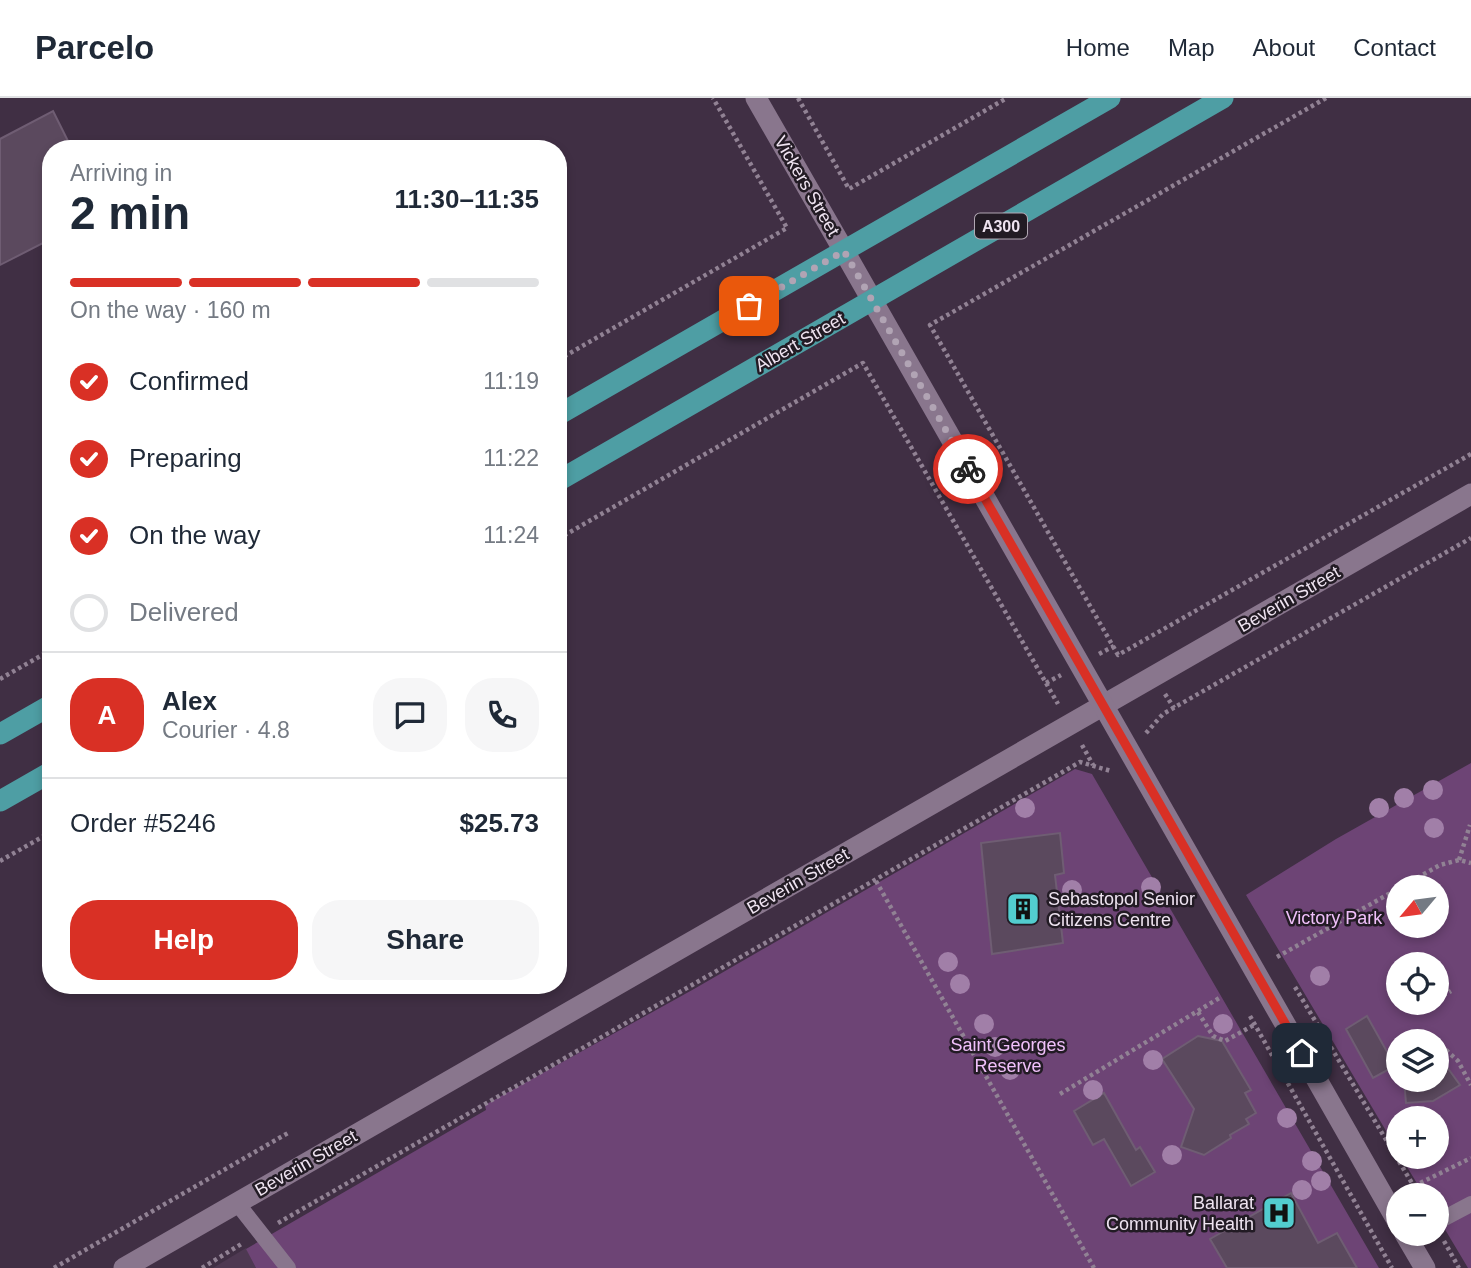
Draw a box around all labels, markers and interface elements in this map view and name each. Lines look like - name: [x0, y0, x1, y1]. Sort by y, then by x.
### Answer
- text: Parcelo: [35, 29, 154, 66]
- text: Home: [1066, 34, 1130, 61]
- text: Map: [1168, 34, 1215, 61]
- text: About: [1253, 34, 1315, 61]
- text: Contact: [1353, 34, 1436, 61]
- street label: Vickers Street: [770, 133, 844, 239]
- text: Arriving in: [70, 160, 172, 186]
- text: 11:30–11:35: [394, 184, 539, 214]
- text: 2 min: [70, 187, 190, 239]
- road number: A300: [975, 214, 1027, 238]
- pin: [719, 276, 779, 336]
- icon: bag: [730, 287, 768, 325]
- text: On the way · 160 m: [70, 297, 271, 323]
- street label: Albert Street: [752, 308, 848, 376]
- icon: check: [70, 363, 108, 401]
- text: Confirmed: [129, 366, 249, 396]
- text: 11:19: [483, 368, 539, 394]
- courier: [933, 434, 1003, 504]
- icon: check: [70, 440, 108, 478]
- text: Preparing: [129, 443, 242, 473]
- text: 11:22: [483, 445, 539, 471]
- icon: bike: [949, 450, 987, 488]
- icon: check: [70, 517, 108, 555]
- text: On the way: [129, 520, 261, 550]
- text: 11:24: [483, 522, 539, 548]
- street label: Beverin Street: [1235, 562, 1343, 636]
- text: Delivered: [129, 597, 239, 627]
- button: chat: [373, 678, 447, 752]
- button: phone: [465, 678, 539, 752]
- text: Alex: [162, 686, 217, 716]
- text: A: [98, 700, 116, 730]
- text: Courier · 4.8: [162, 717, 290, 743]
- text: Order #5246: [70, 808, 216, 838]
- text: $25.73: [459, 808, 539, 838]
- street label: Beverin Street: [744, 844, 852, 918]
- north arrow: [1386, 875, 1449, 938]
- map controls: [1386, 875, 1449, 1246]
- place label: Sebastopol Senior Citizens Centre: [1048, 889, 1195, 930]
- building icon: Sebastopol Senior Citizens Centre: [1004, 890, 1042, 928]
- button: Help: [70, 900, 298, 980]
- button: Share: [312, 900, 539, 980]
- park label: Victory Park: [1286, 908, 1383, 928]
- button: locate: [1386, 952, 1449, 1015]
- pin: [1272, 1023, 1332, 1083]
- button: layers: [1386, 1029, 1449, 1092]
- icon: home: [1283, 1034, 1321, 1072]
- park label: Saint Georges Reserve: [950, 1035, 1066, 1076]
- button: +: [1386, 1106, 1449, 1169]
- street label: Beverin Street: [252, 1126, 360, 1200]
- button: −: [1386, 1183, 1449, 1246]
- place label: Ballarat Community Health: [1106, 1193, 1254, 1234]
- hospital icon: Ballarat Community Health: [1260, 1194, 1298, 1232]

